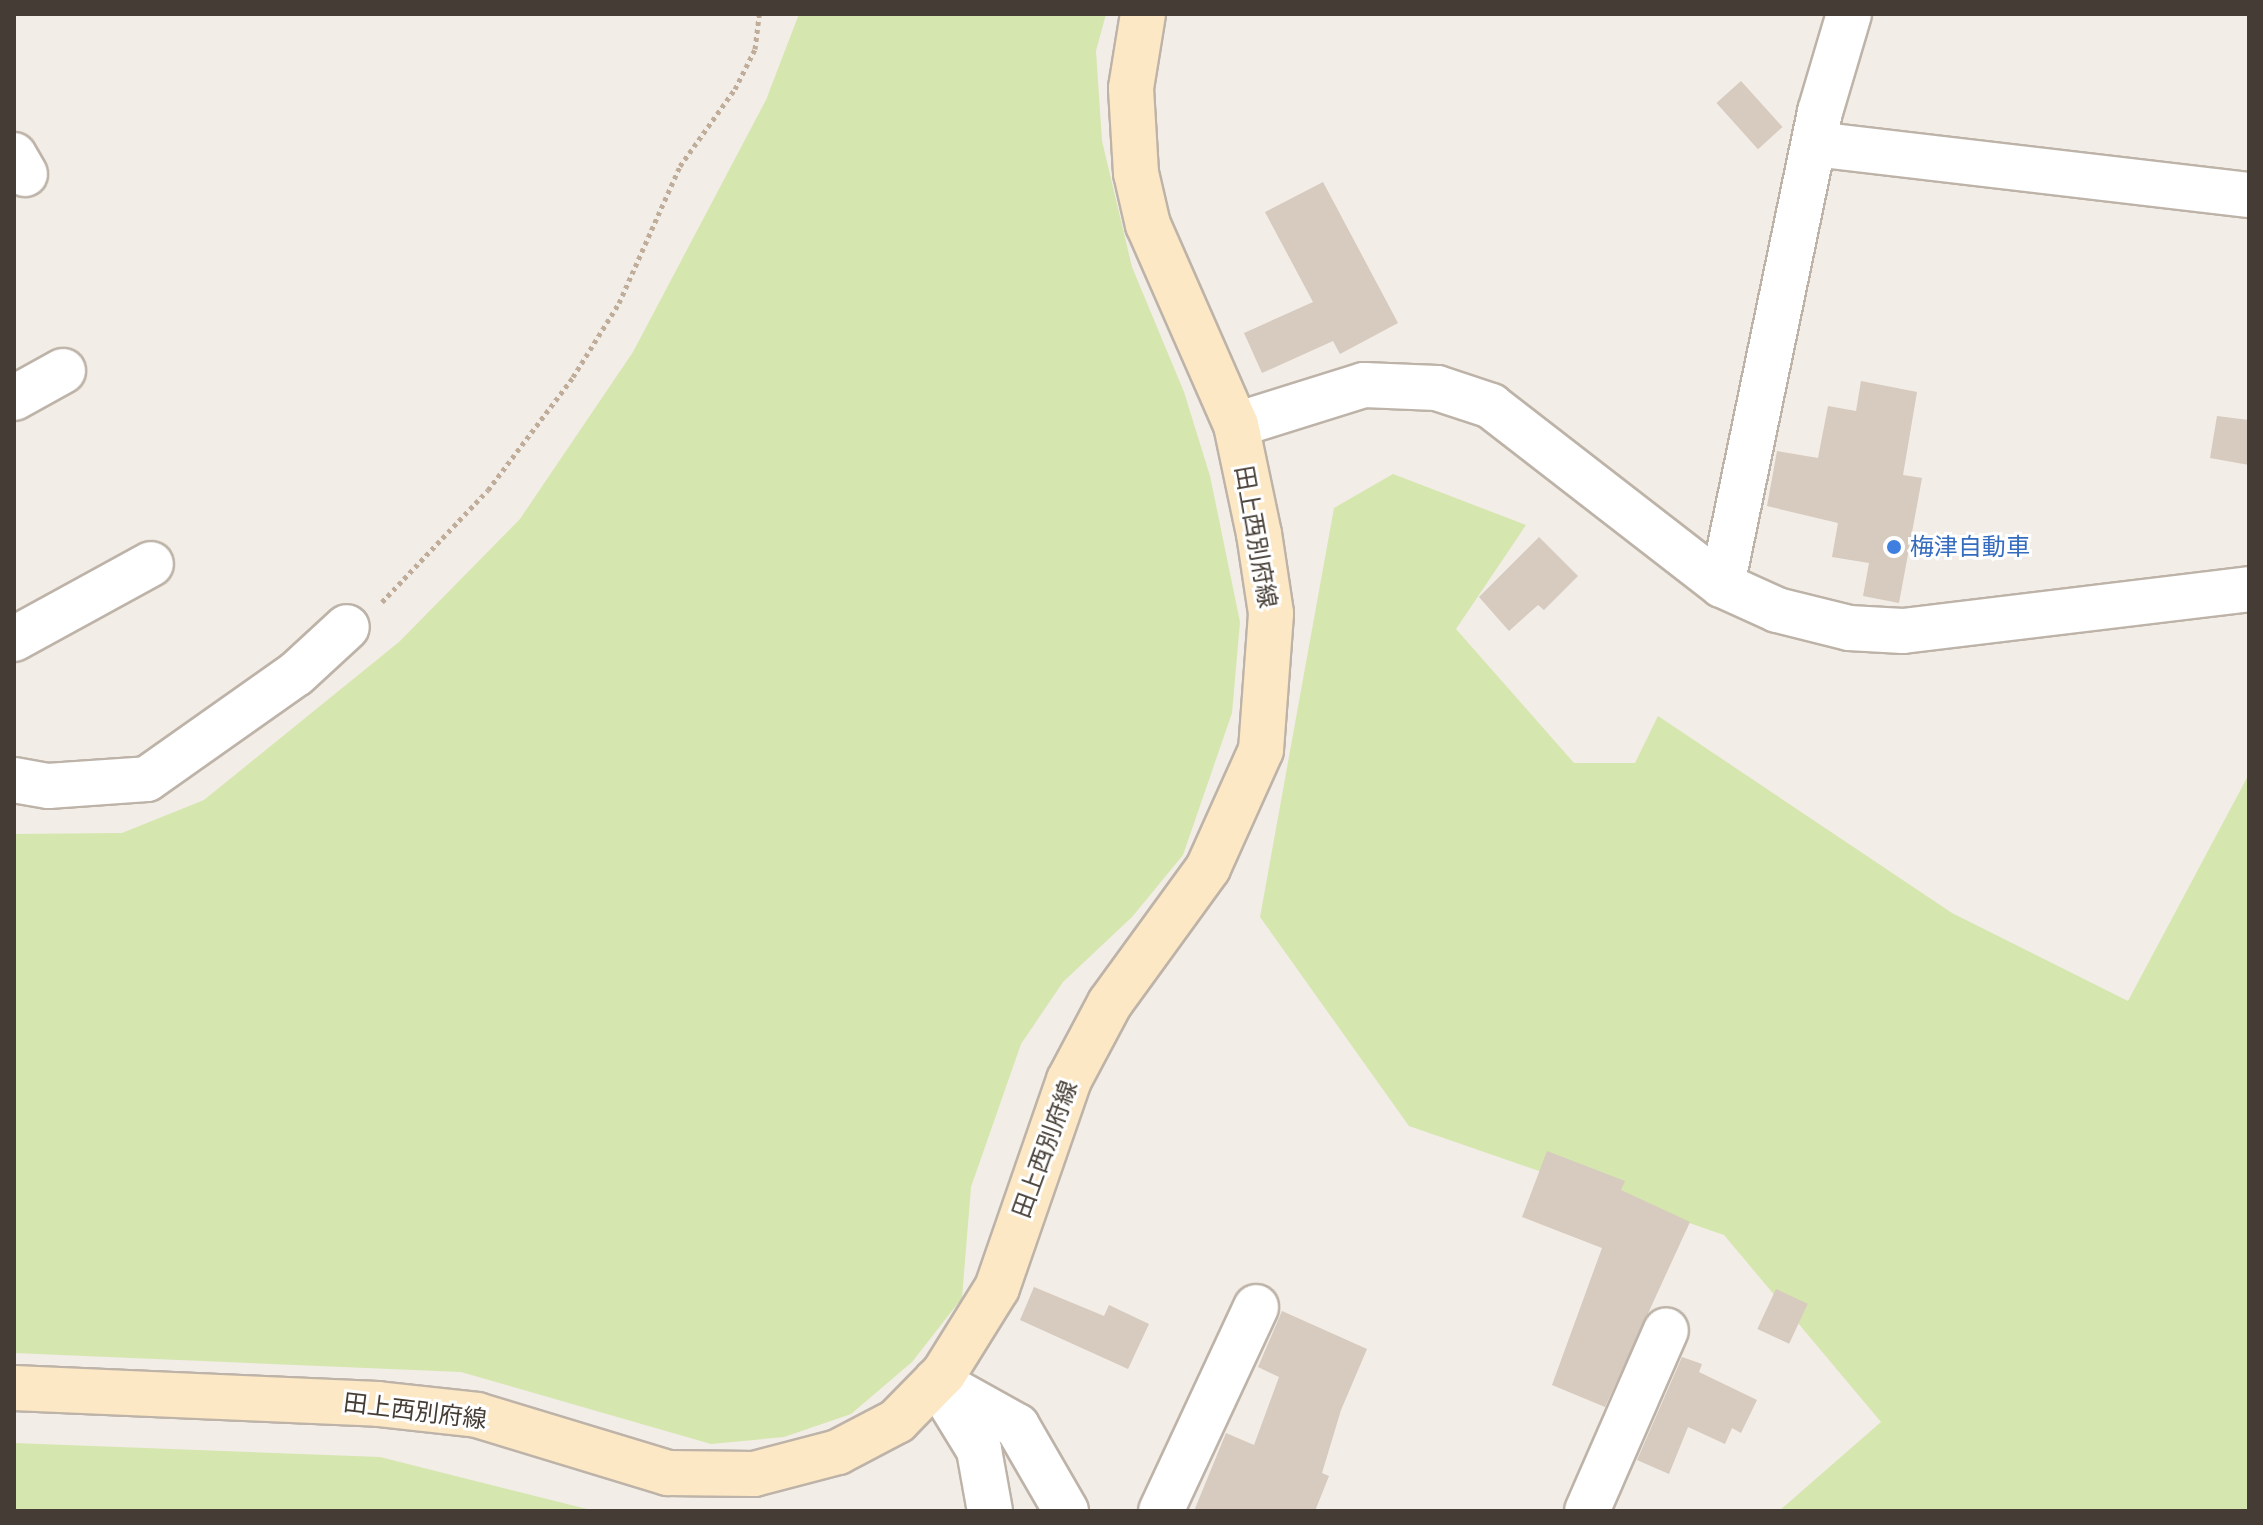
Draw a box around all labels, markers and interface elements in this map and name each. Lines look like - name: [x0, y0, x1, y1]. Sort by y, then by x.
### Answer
- street label: 田上西別府線: [1229, 464, 1283, 610]
- place label: 梅津自動車: [1910, 533, 2030, 561]
- marker: 梅津自動車: [1885, 538, 1903, 556]
- street label: 田上西別府線: [1007, 1076, 1083, 1222]
- street label: 田上西別府線: [342, 1388, 488, 1434]

